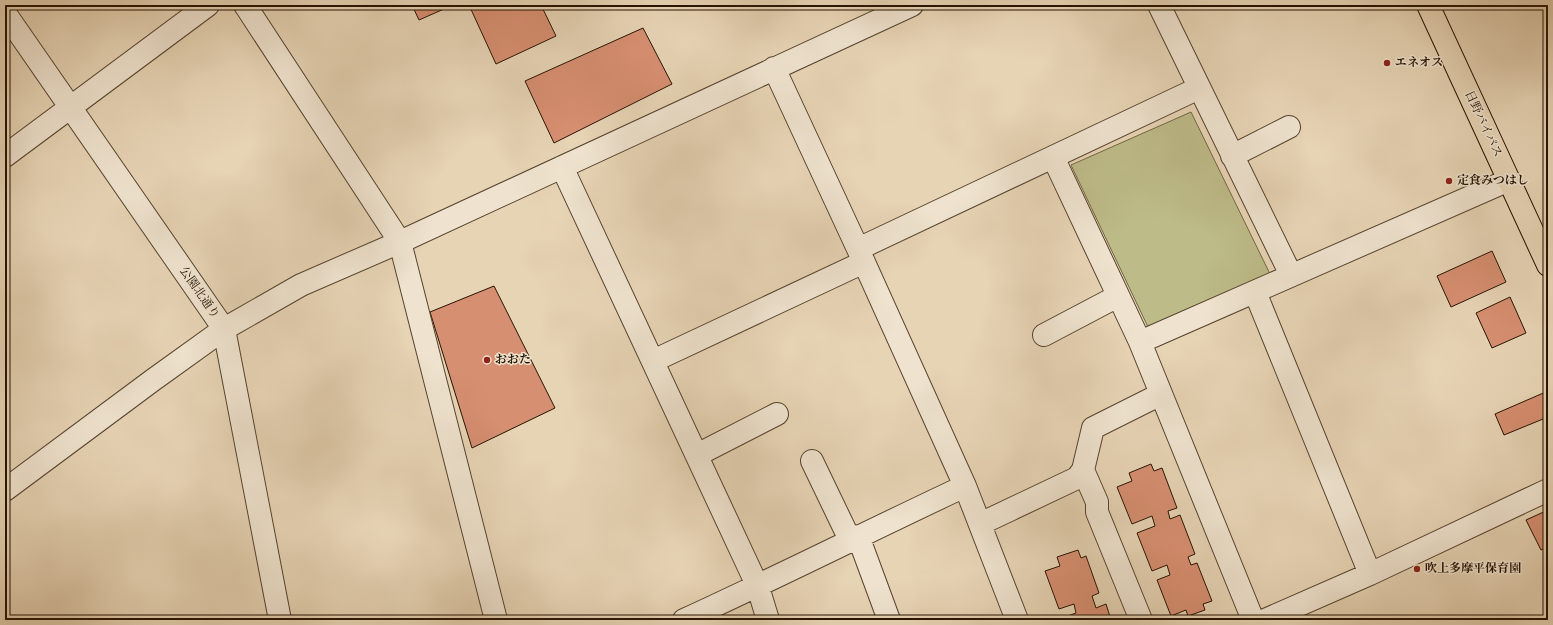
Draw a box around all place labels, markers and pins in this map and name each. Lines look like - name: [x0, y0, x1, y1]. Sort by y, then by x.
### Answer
- place label: エネオス: [1395, 55, 1443, 71]
- marker: エネオス: [1382, 58, 1392, 68]
- place label: 定食みつはし: [1457, 173, 1529, 189]
- marker: 定食みつはし: [1444, 176, 1454, 186]
- place label: おおた: [495, 352, 531, 368]
- marker: おおた: [482, 355, 492, 365]
- place label: 吹上多摩平保育園: [1425, 561, 1521, 577]
- marker: 吹上多摩平保育園: [1412, 564, 1422, 574]

